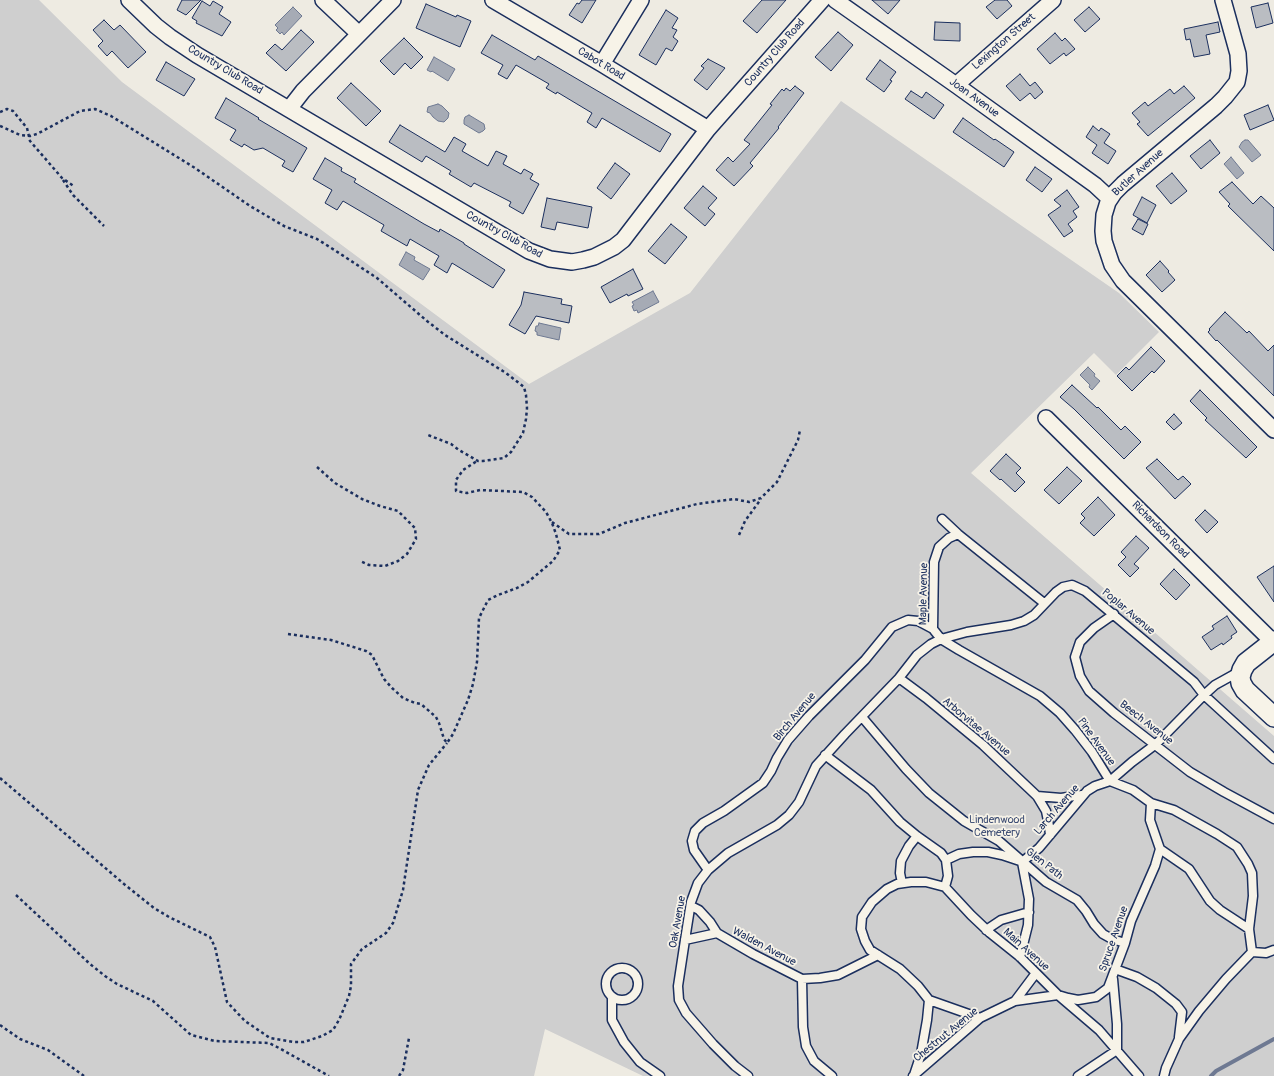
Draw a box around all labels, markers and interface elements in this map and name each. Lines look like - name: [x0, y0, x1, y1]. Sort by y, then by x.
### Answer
- street label: Lexington Street: [970, 11, 1038, 73]
- street label: Country Club Road: [742, 16, 808, 90]
- street label: Country Club Road: [185, 42, 265, 98]
- street label: Cabot Road: [575, 45, 627, 83]
- street label: Joan Avenue: [947, 76, 1001, 120]
- street label: Butler Avenue: [1110, 147, 1166, 199]
- street label: Country Club Road: [464, 209, 544, 261]
- street label: Richardson Road: [1129, 499, 1191, 561]
- street label: Maple Avenue: [917, 563, 931, 625]
- street label: Poplar Avenue: [1099, 586, 1157, 638]
- street label: Birch Avenue: [771, 690, 819, 744]
- street label: Arborvitae Avenue: [939, 695, 1013, 759]
- street label: Beech Avenue: [1117, 698, 1175, 748]
- street label: Pine Avenue: [1074, 716, 1118, 768]
- street label: Larch Avenue: [1032, 782, 1082, 838]
- park label: Lindenwood Cemetery: [969, 813, 1025, 839]
- street label: Glen Path: [1023, 845, 1065, 883]
- street label: Oak Avenue: [667, 895, 689, 949]
- street label: Spruce Avenue: [1097, 905, 1131, 973]
- street label: Walden Avenue: [730, 925, 798, 969]
- street label: Main Avenue: [1000, 926, 1052, 974]
- street label: Chestnut Avenue: [911, 1005, 981, 1065]

